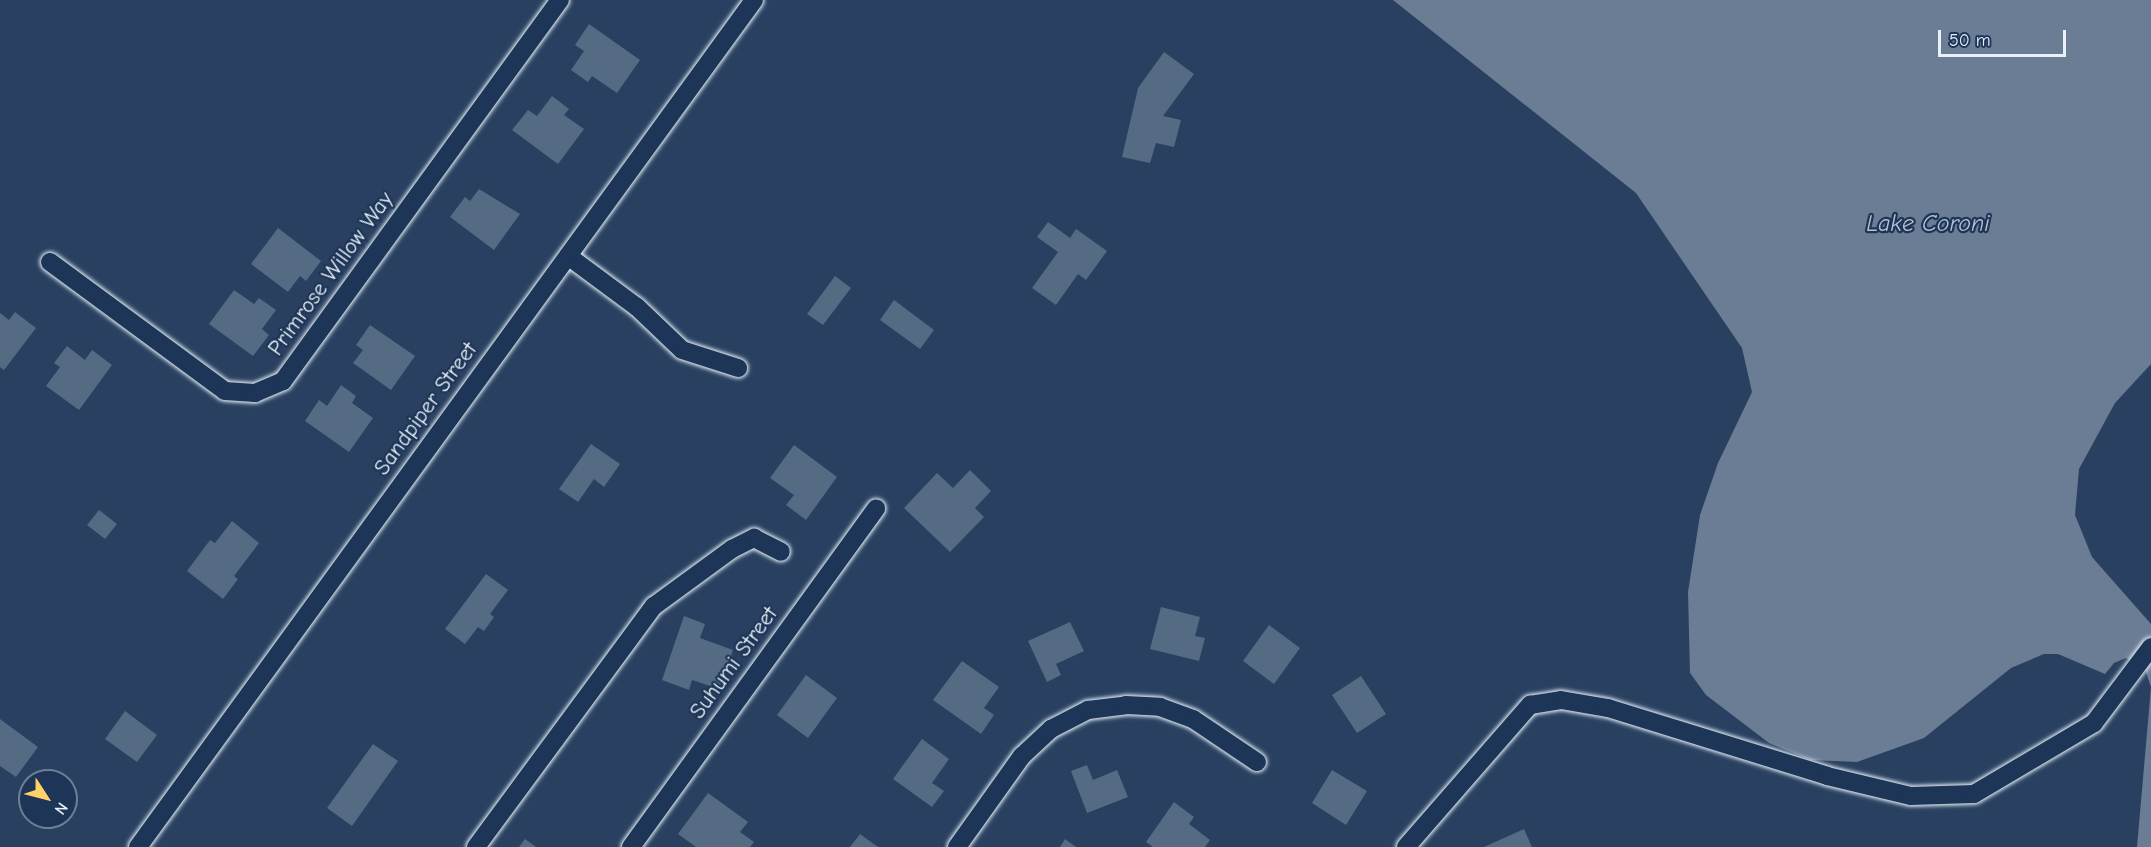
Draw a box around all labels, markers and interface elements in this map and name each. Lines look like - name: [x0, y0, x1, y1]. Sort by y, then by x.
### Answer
- scale bar: [1941, 18, 2068, 56]
- text: 50 m: [1949, 30, 1991, 51]
- street label: Primrose Willow Way: [263, 187, 399, 361]
- water label: Lake Coroni: [1866, 210, 1990, 238]
- street label: Sandpiper Street: [369, 337, 483, 481]
- street label: Suhumi Street: [685, 602, 783, 724]
- north arrow: [18, 769, 78, 829]
- text: N: [51, 799, 71, 818]

